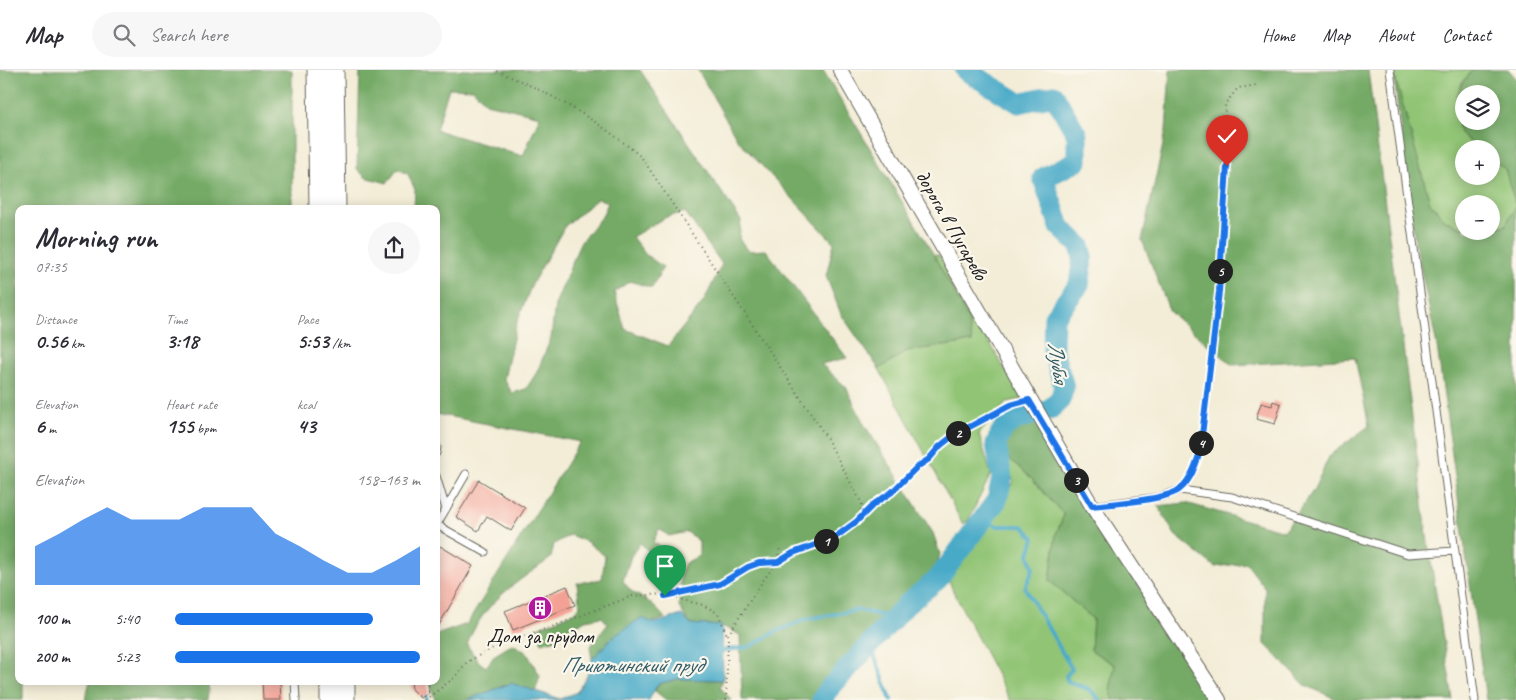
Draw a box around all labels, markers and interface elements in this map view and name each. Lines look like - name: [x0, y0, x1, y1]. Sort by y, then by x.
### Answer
- search box: [92, 12, 442, 57]
- text: Map: [25, 20, 62, 50]
- icon: search: [110, 21, 138, 49]
- text: Search here: [150, 23, 228, 47]
- text: Home: [1262, 24, 1295, 46]
- text: Map: [1323, 24, 1350, 46]
- text: About: [1378, 24, 1414, 46]
- text: Contact: [1442, 24, 1491, 46]
- map controls: [1455, 85, 1500, 240]
- button: layers: [1455, 85, 1500, 130]
- pin: [1206, 115, 1248, 166]
- icon: check: [1213, 122, 1241, 150]
- button: +: [1455, 140, 1500, 185]
- street label: дорога в Пугарево: [910, 165, 995, 286]
- button: −: [1455, 195, 1500, 240]
- text: Morning run: [35, 220, 157, 255]
- button: share: [368, 222, 420, 274]
- text: 07:35: [35, 257, 67, 277]
- pin: 5: [1208, 258, 1232, 284]
- text: 5: [1217, 263, 1224, 280]
- text: Distance: [35, 311, 77, 328]
- text: Time: [166, 311, 187, 328]
- text: Pace: [297, 311, 319, 328]
- text: 0.56: [35, 328, 68, 354]
- text: 3:18: [166, 328, 199, 354]
- text: 5:53: [297, 328, 329, 354]
- text: km: [68, 335, 85, 352]
- text: /km: [329, 335, 351, 352]
- water label: Лубья: [1041, 340, 1075, 388]
- text: Elevation: [35, 396, 78, 413]
- text: Heart rate: [166, 396, 217, 413]
- text: kcal: [297, 396, 316, 413]
- text: 6: [35, 413, 45, 439]
- text: 155: [166, 413, 194, 439]
- text: 43: [297, 413, 316, 439]
- text: m: [45, 420, 56, 437]
- text: bpm: [194, 420, 216, 437]
- pin: 2: [946, 420, 970, 446]
- text: 2: [955, 425, 962, 442]
- pin: 4: [1188, 430, 1214, 456]
- text: 4: [1198, 435, 1205, 452]
- pin: 3: [1064, 468, 1088, 492]
- text: Elevation: [35, 470, 84, 490]
- text: 158–163 m: [357, 470, 420, 490]
- text: 3: [1073, 472, 1080, 489]
- pin: 1: [814, 528, 838, 554]
- text: 1: [823, 533, 830, 550]
- pin: [644, 545, 686, 596]
- icon: arrive: [651, 552, 679, 580]
- building icon: Дом за прудом: [527, 595, 553, 621]
- text: 100 m: [35, 609, 70, 629]
- text: 5:40: [115, 609, 140, 629]
- place label: Дом за прудом: [487, 623, 595, 649]
- text: 200 m: [35, 647, 70, 667]
- text: 5:23: [115, 647, 140, 667]
- water label: Приютинский пруд: [561, 651, 707, 679]

